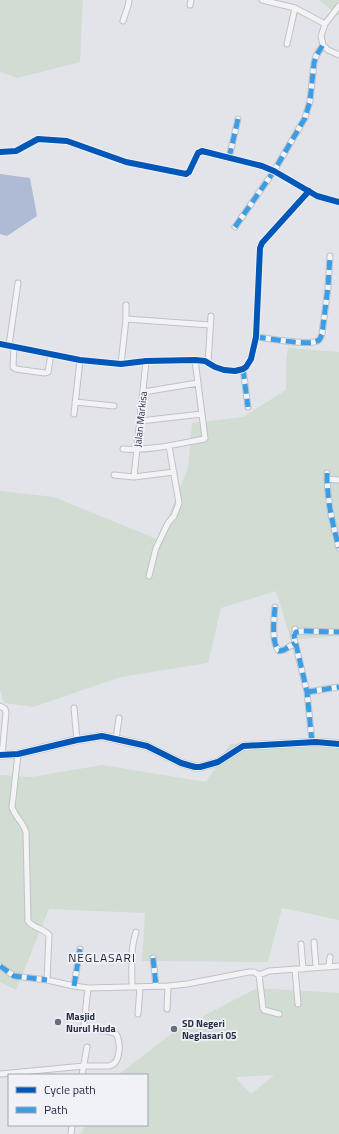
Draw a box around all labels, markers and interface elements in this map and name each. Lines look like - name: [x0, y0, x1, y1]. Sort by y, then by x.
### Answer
- street label: Jalan Markisa: [130, 390, 151, 448]
- district label: NEGLASARI: [68, 948, 136, 967]
- place label: Masjid Nurul Huda: [66, 1009, 116, 1036]
- place label: SD Negeri Neglasari 05: [182, 1016, 237, 1043]
- marker: Masjid Nurul Huda: [53, 1017, 63, 1027]
- marker: SD Negeri Neglasari 05: [169, 1024, 179, 1034]
- legend: [8, 1074, 148, 1126]
- text: Cycle path: [44, 1080, 96, 1099]
- text: Path: [44, 1100, 68, 1119]

